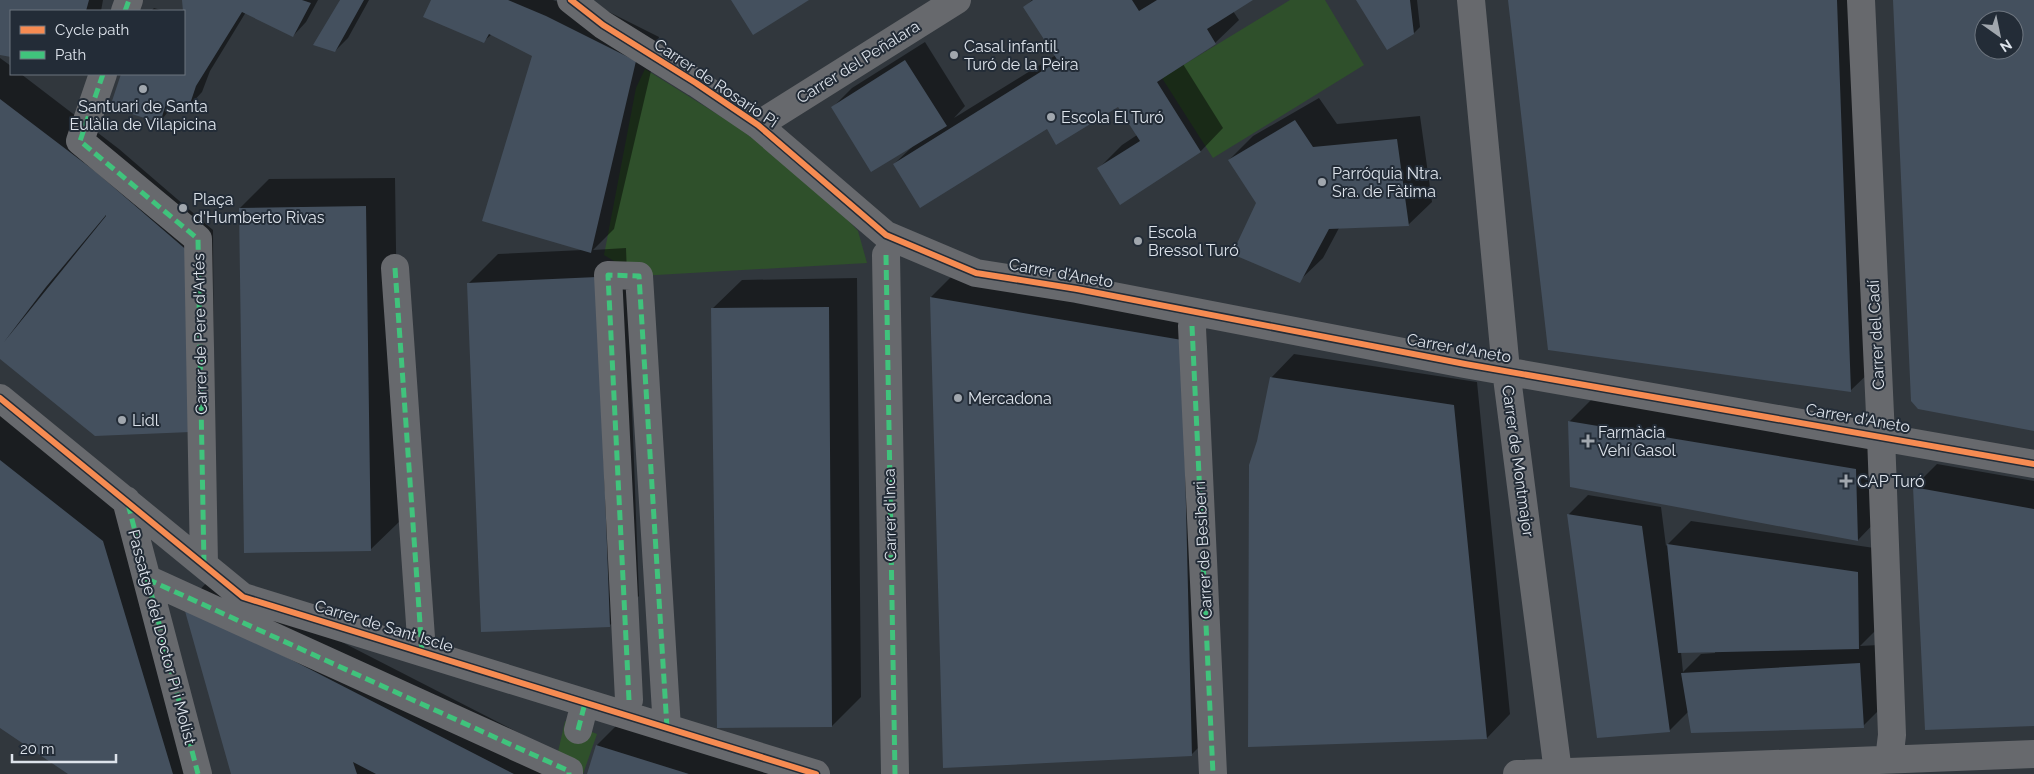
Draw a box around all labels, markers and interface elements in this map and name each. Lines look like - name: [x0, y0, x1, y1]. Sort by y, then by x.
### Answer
- legend: [10, 10, 185, 75]
- north arrow: [1974, 10, 2024, 60]
- street label: Carrer del Peñalara: [793, 17, 923, 107]
- text: Cycle path: [55, 21, 129, 39]
- street label: Carrer de Rosario Pi: [651, 35, 781, 131]
- text: N: [1997, 36, 2015, 56]
- place label: Casal infantil Turó de la Peira: [964, 37, 1078, 74]
- text: Path: [55, 46, 86, 64]
- marker: Casal infantil Turó de la Peira: [948, 49, 960, 61]
- marker: Santuari de Santa Eulàlia de Vilapicina: [137, 83, 149, 95]
- place label: Santuari de Santa Eulàlia de Vilapicina: [70, 97, 216, 134]
- place label: Escola El Turó: [1061, 108, 1164, 127]
- marker: Escola El Turó: [1045, 111, 1057, 123]
- place label: Parróquia Ntra. Sra. de Fàtima: [1332, 164, 1442, 201]
- marker: Parróquia Ntra. Sra. de Fàtima: [1316, 176, 1328, 188]
- place label: Plaça d'Humberto Rivas: [193, 190, 325, 227]
- marker: Plaça d'Humberto Rivas: [177, 202, 189, 214]
- place label: Escola Bressol Turó: [1148, 223, 1239, 260]
- marker: Escola Bressol Turó: [1132, 235, 1144, 247]
- street label: Carrer de Pere d'Artés: [189, 253, 211, 415]
- street label: Carrer d'Aneto: [1007, 254, 1115, 292]
- street label: Carrer del Cadí: [1864, 279, 1888, 390]
- street label: Carrer d'Aneto: [1405, 329, 1513, 367]
- street label: Carrer de Montmajor: [1498, 384, 1538, 538]
- place label: Mercadona: [968, 389, 1052, 408]
- marker: Mercadona: [952, 392, 964, 404]
- street label: Carrer d'Aneto: [1804, 399, 1912, 437]
- place label: Lidl: [132, 411, 160, 430]
- marker: Lidl: [116, 414, 128, 426]
- place label: Farmàcia Vehí Gasol: [1598, 423, 1677, 460]
- marker: Farmàcia Vehí Gasol: [1582, 435, 1594, 447]
- street label: Carrer d'Inca: [880, 468, 900, 562]
- place label: CAP Turó: [1857, 472, 1925, 491]
- marker: CAP Turó: [1839, 474, 1853, 488]
- street label: Carrer de Besiberri: [1190, 481, 1216, 619]
- street label: Passatge del Doctor Pi i Molist: [124, 527, 200, 747]
- street label: Carrer de Sant Iscle: [312, 596, 456, 656]
- scale bar: [12, 732, 116, 764]
- text: 20 m: [20, 740, 55, 758]

